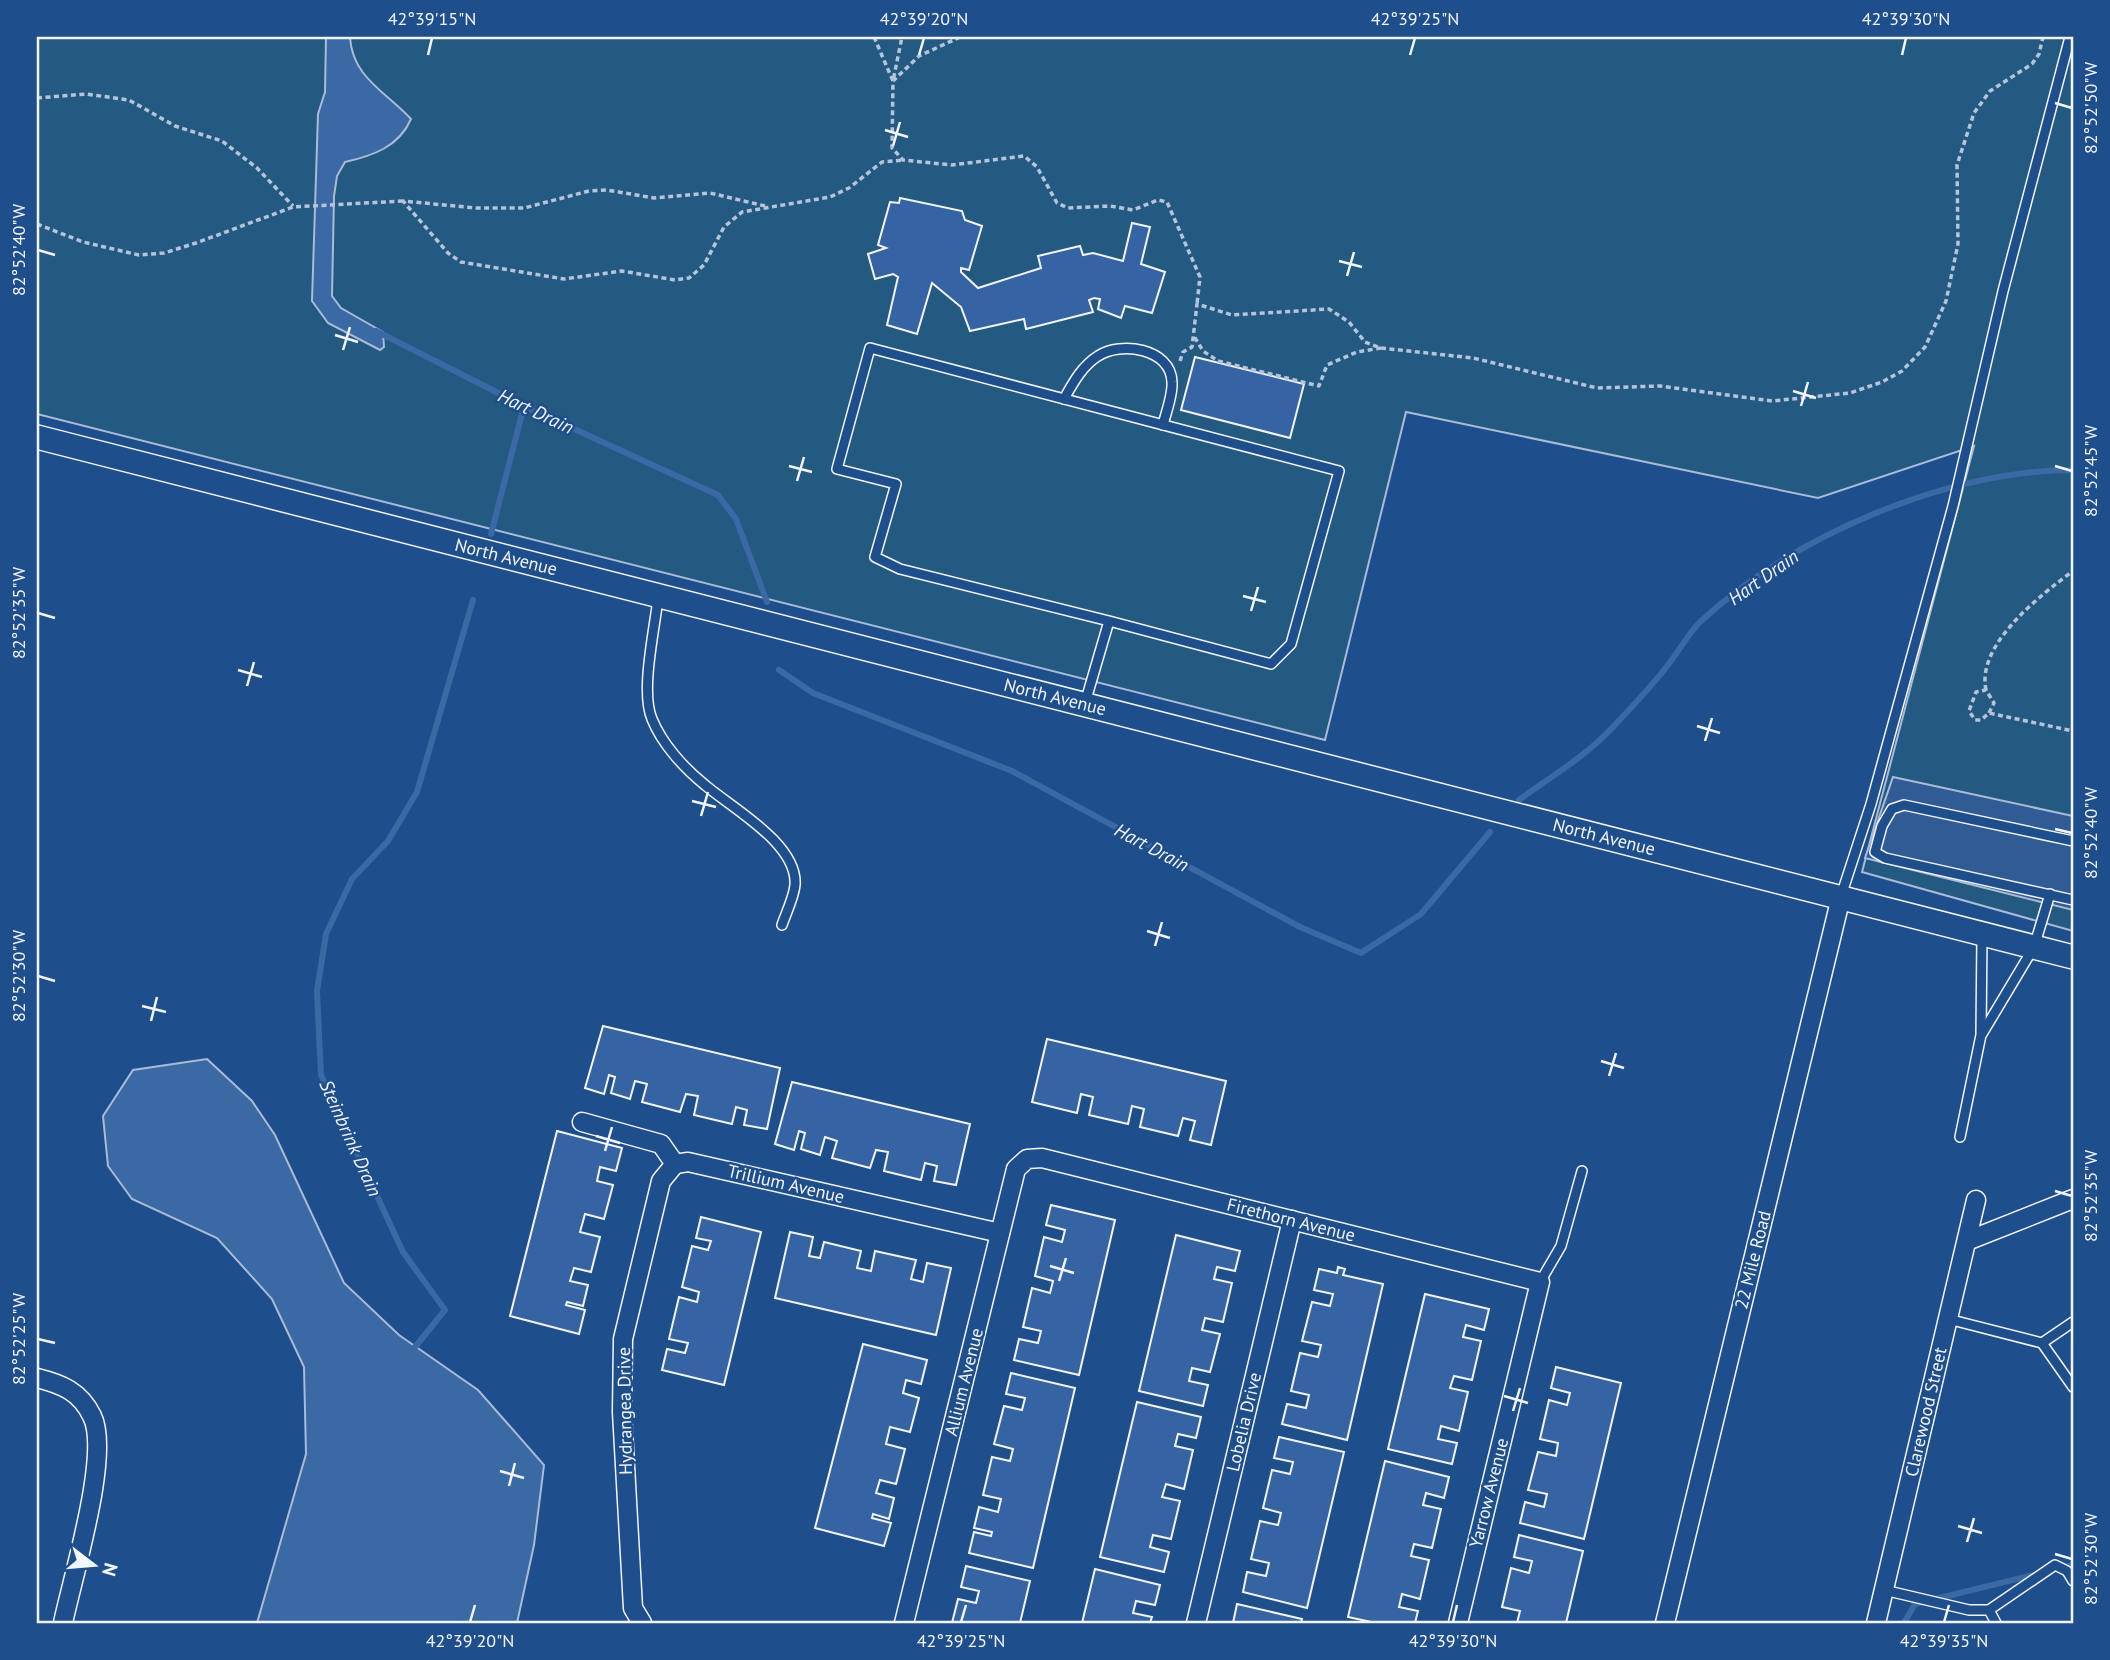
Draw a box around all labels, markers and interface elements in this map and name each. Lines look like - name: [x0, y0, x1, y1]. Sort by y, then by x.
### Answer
- text: 42°39'15"N: [388, 7, 476, 30]
- text: 42°39'20"N: [880, 7, 968, 30]
- text: 42°39'25"N: [1371, 7, 1459, 30]
- text: 42°39'30"N: [1862, 7, 1950, 30]
- text: 82°52'50"W: [2079, 62, 2102, 154]
- text: 82°52'40"W: [7, 204, 30, 296]
- water label: Hart Drain: [494, 383, 578, 439]
- text: 82°52'45"W: [2079, 425, 2102, 517]
- street label: North Avenue: [452, 533, 560, 580]
- water label: Hart Drain: [1723, 544, 1803, 610]
- text: 82°52'35"W: [7, 567, 30, 659]
- street label: North Avenue: [1001, 673, 1109, 720]
- text: 82°52'40"W: [2079, 787, 2102, 879]
- street label: North Avenue: [1550, 813, 1658, 860]
- water label: Hart Drain: [1111, 817, 1193, 877]
- text: 82°52'30"W: [7, 930, 30, 1022]
- water label: Steinbrink Drain: [315, 1076, 387, 1200]
- text: 82°52'35"W: [2079, 1150, 2102, 1242]
- street label: Trillium Avenue: [725, 1159, 847, 1208]
- street label: Firethorn Avenue: [1225, 1192, 1358, 1247]
- street label: 22 Mile Road: [1729, 1208, 1776, 1312]
- text: 82°52'25"W: [7, 1293, 30, 1385]
- street label: Allium Avenue: [939, 1325, 988, 1438]
- street label: Clarewood Street: [1899, 1345, 1952, 1479]
- street label: Hydrangea Drive: [612, 1347, 637, 1475]
- street label: Lobelia Drive: [1221, 1370, 1266, 1474]
- street label: Yarrow Avenue: [1464, 1435, 1513, 1550]
- text: 82°52'30"W: [2079, 1513, 2102, 1605]
- north arrow: [60, 1530, 130, 1600]
- text: N: [97, 1560, 124, 1579]
- text: 42°39'20"N: [426, 1629, 514, 1652]
- text: 42°39'25"N: [917, 1629, 1005, 1652]
- text: 42°39'30"N: [1409, 1629, 1497, 1652]
- text: 42°39'35"N: [1900, 1629, 1988, 1652]

